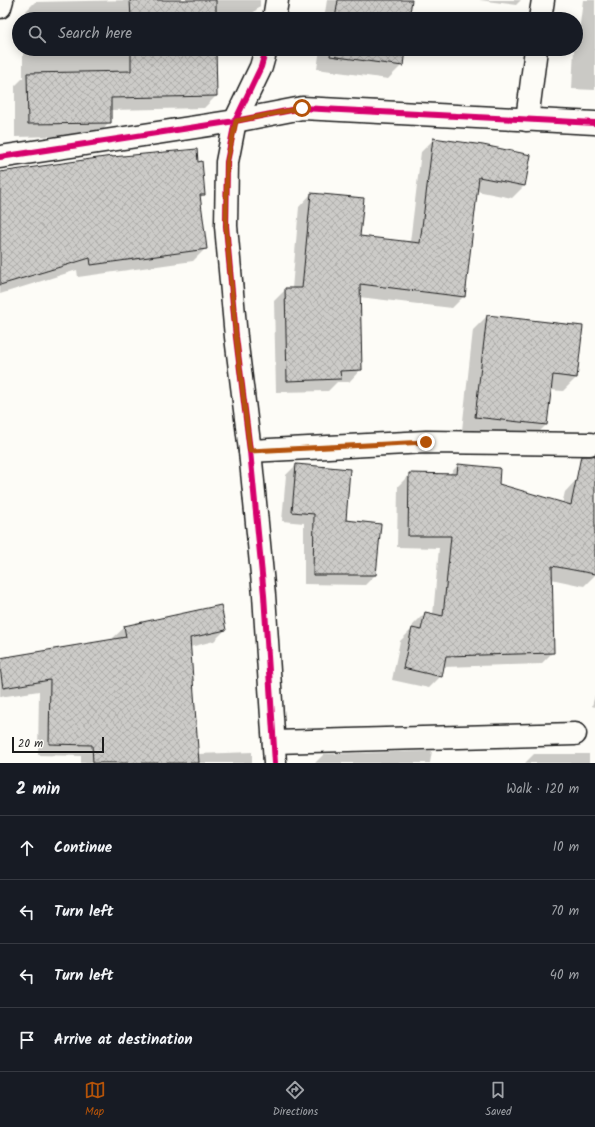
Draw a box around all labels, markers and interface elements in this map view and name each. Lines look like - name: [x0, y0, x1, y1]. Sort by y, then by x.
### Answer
- search box: [12, 12, 583, 56]
- text: Search here: [58, 22, 132, 46]
- icon: search: [26, 23, 48, 45]
- route start: [293, 99, 311, 117]
- route end: [417, 433, 435, 451]
- scale bar: [12, 735, 104, 754]
- text: 20 m: [18, 735, 43, 753]
- text: 2 min: [16, 776, 60, 803]
- text: Walk · 120 m: [506, 779, 579, 800]
- text: Continue: [54, 836, 112, 860]
- icon: ahead: [16, 837, 38, 859]
- text: 10 m: [553, 837, 579, 858]
- text: Turn left: [54, 900, 114, 924]
- icon: left: [16, 901, 38, 923]
- text: 70 m: [551, 901, 579, 922]
- text: Turn left: [54, 964, 114, 988]
- icon: left: [16, 965, 38, 987]
- text: 40 m: [550, 965, 579, 986]
- text: Arrive at destination: [54, 1028, 193, 1052]
- icon: arrive: [16, 1029, 38, 1051]
- tab: Map: [84, 1079, 106, 1121]
- tab: Directions: [273, 1079, 318, 1121]
- tab: Saved: [485, 1079, 511, 1121]

